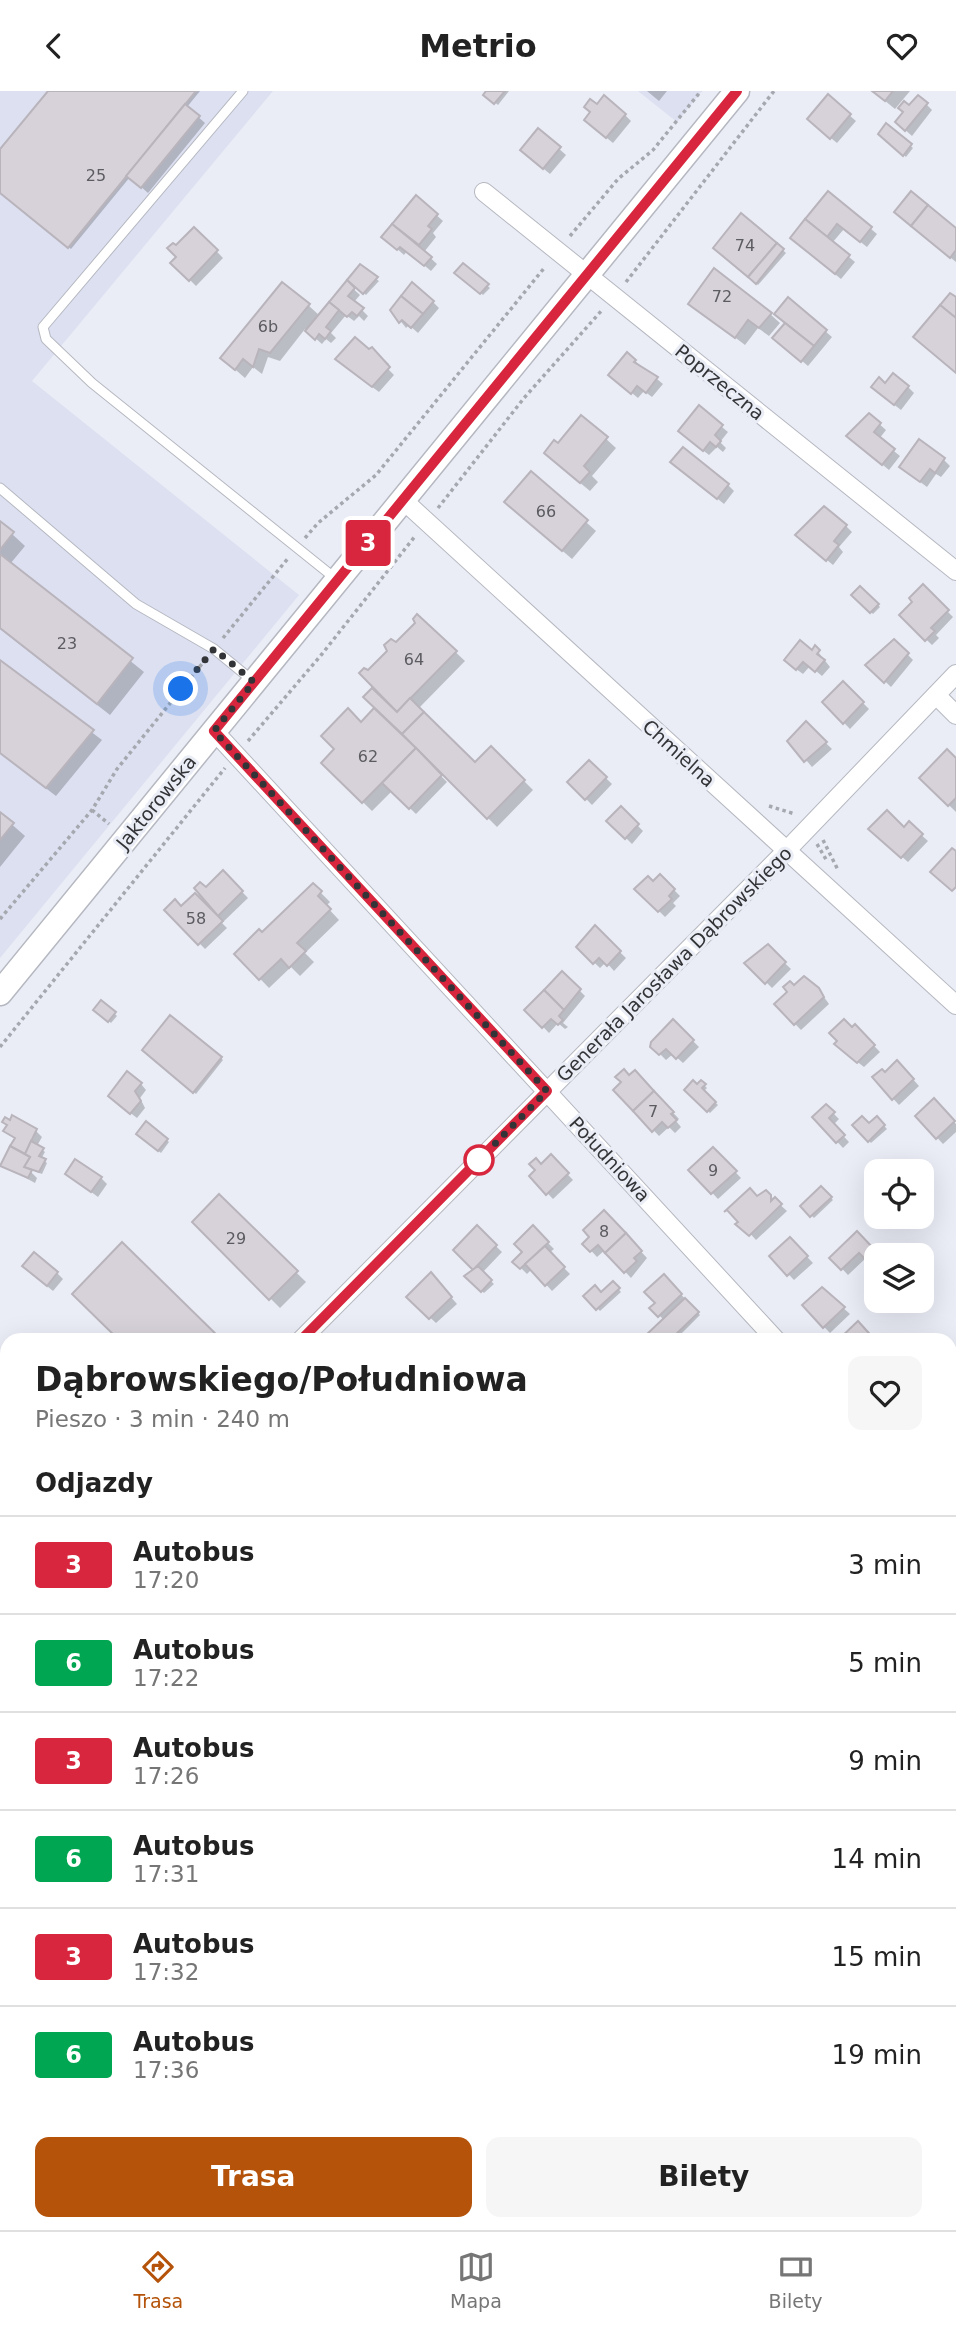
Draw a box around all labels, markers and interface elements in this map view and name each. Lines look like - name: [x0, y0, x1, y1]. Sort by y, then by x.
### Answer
- icon: back: [35, 27, 73, 65]
- text: Metrio: [419, 27, 537, 65]
- icon: heart: [883, 27, 921, 65]
- house number: 25: [86, 166, 106, 185]
- house number: 74: [735, 236, 755, 255]
- house number: 72: [712, 287, 732, 306]
- house number: 6b: [258, 317, 278, 336]
- street label: Poprzeczna: [671, 339, 769, 425]
- house number: 66: [536, 502, 556, 521]
- line badge: 3: [345, 520, 391, 566]
- text: 3: [360, 529, 376, 557]
- house number: 23: [57, 634, 77, 653]
- house number: 64: [404, 650, 424, 669]
- your location: [163, 671, 198, 706]
- street label: Chmielna: [638, 715, 720, 791]
- house number: 62: [358, 747, 378, 766]
- street label: Jaktorowska: [111, 751, 200, 854]
- street label: Generała Jarosława Dąbrowskiego: [552, 842, 796, 1086]
- house number: 58: [186, 909, 206, 928]
- house number: 7: [648, 1102, 658, 1121]
- street label: Południowa: [565, 1112, 655, 1206]
- unlabelled marker: [464, 1145, 494, 1175]
- map controls: [864, 1159, 934, 1313]
- button: locate: [864, 1159, 934, 1229]
- house number: 9: [708, 1161, 718, 1180]
- house number: 8: [599, 1222, 609, 1241]
- house number: 29: [226, 1229, 246, 1248]
- button: layers: [864, 1243, 934, 1313]
- button: heart: [848, 1356, 922, 1430]
- text: Dąbrowskiego/Południowa: [35, 1360, 528, 1399]
- text: Pieszo · 3 min · 240 m: [35, 1406, 290, 1432]
- text: Odjazdy: [35, 1468, 153, 1498]
- text: Autobus: [133, 1537, 255, 1567]
- text: 3 min: [848, 1550, 922, 1580]
- text: 3: [65, 1551, 82, 1579]
- text: 17:20: [133, 1567, 199, 1593]
- text: Autobus: [133, 1635, 255, 1665]
- text: 5 min: [848, 1648, 922, 1678]
- text: 6: [65, 1649, 82, 1677]
- text: 17:22: [133, 1665, 199, 1691]
- text: Autobus: [133, 1733, 255, 1763]
- text: 9 min: [848, 1746, 922, 1776]
- text: 3: [65, 1747, 82, 1775]
- text: 17:26: [133, 1763, 199, 1789]
- text: Autobus: [133, 1831, 255, 1861]
- text: 14 min: [832, 1844, 922, 1874]
- text: 6: [65, 1845, 82, 1873]
- text: 17:31: [133, 1861, 199, 1887]
- text: Autobus: [133, 1929, 255, 1959]
- text: 15 min: [832, 1942, 922, 1972]
- text: 3: [65, 1943, 82, 1971]
- text: 17:32: [133, 1959, 199, 1985]
- text: Autobus: [133, 2027, 255, 2057]
- text: 19 min: [832, 2040, 922, 2070]
- text: 6: [65, 2041, 82, 2069]
- text: 17:36: [133, 2057, 199, 2083]
- button: Trasa: [35, 2137, 472, 2217]
- button: Bilety: [486, 2137, 922, 2217]
- tab: Trasa: [133, 2248, 183, 2312]
- tab: Mapa: [450, 2248, 502, 2312]
- tab: Bilety: [769, 2248, 823, 2312]

